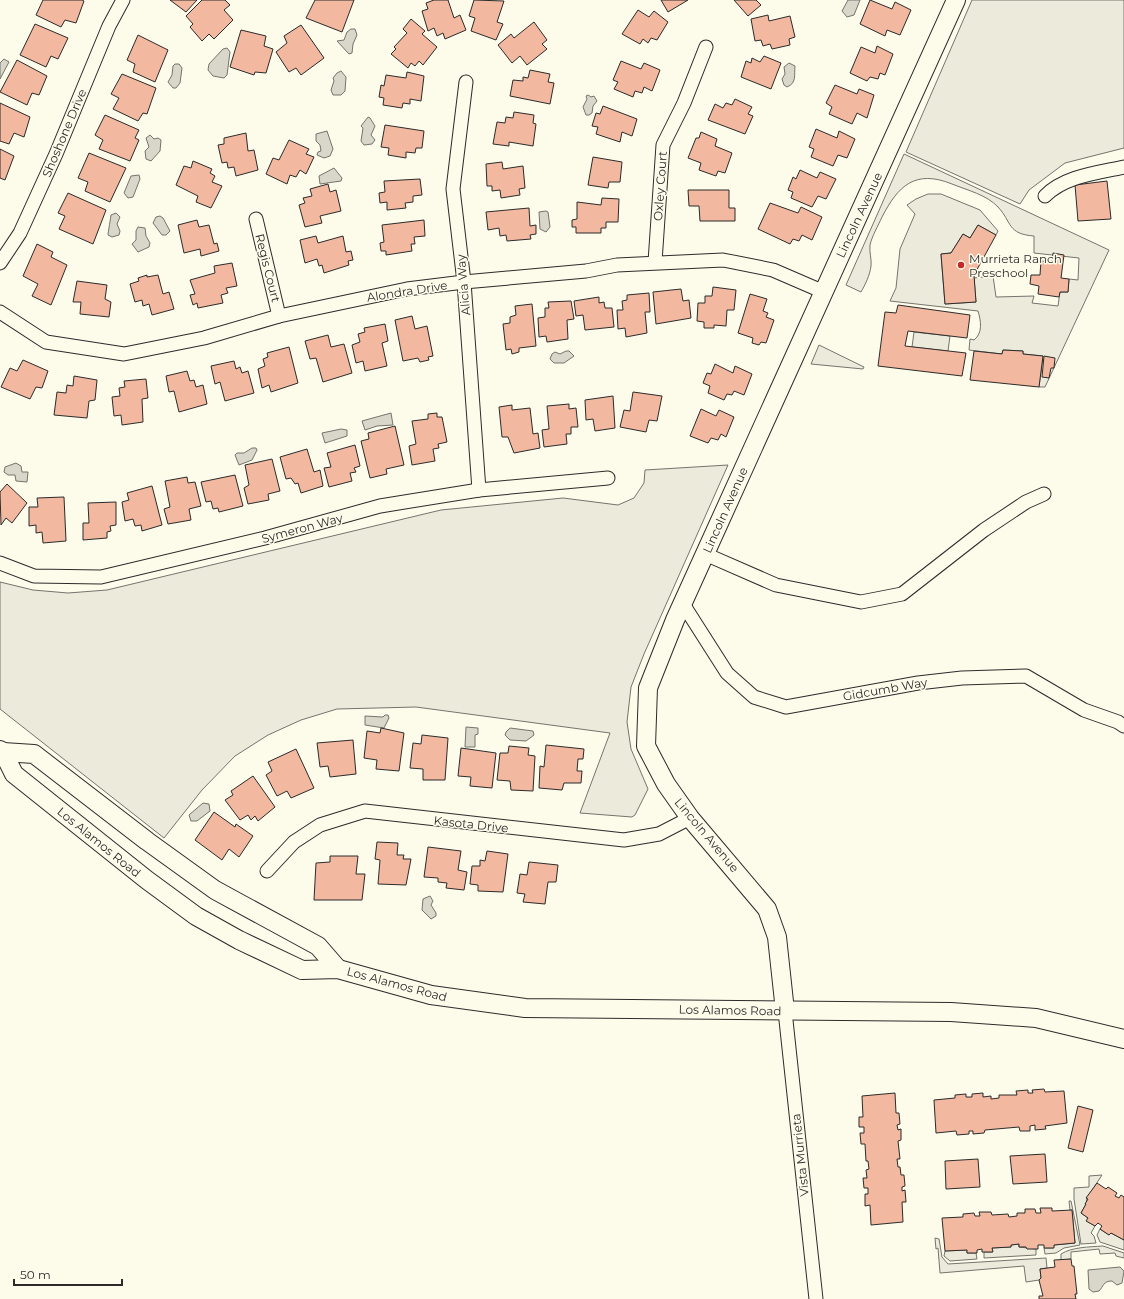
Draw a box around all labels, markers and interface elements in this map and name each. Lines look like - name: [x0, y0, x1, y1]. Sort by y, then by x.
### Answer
- street label: Shoshone Drive: [39, 87, 89, 179]
- street label: Oxley Court: [650, 150, 670, 221]
- street label: Lincoln Avenue: [833, 170, 885, 260]
- street label: Regis Court: [252, 232, 284, 304]
- place label: Murrieta Ranch Preschool: [969, 251, 1062, 280]
- street label: Alicia Way: [453, 253, 473, 316]
- marker: Murrieta Ranch Preschool: [956, 260, 966, 270]
- street label: Alondra Drive: [366, 277, 448, 305]
- street label: Lincoln Avenue: [699, 465, 751, 555]
- street label: Symeron Way: [260, 510, 345, 546]
- street label: Gidcumb Way: [842, 674, 929, 704]
- street label: Lincoln Avenue: [672, 795, 742, 875]
- street label: Los Alamos Road: [54, 804, 144, 880]
- street label: Kasota Drive: [433, 813, 509, 835]
- street label: Los Alamos Road: [345, 963, 449, 1005]
- street label: Los Alamos Road: [678, 1002, 782, 1018]
- street label: Vista Murrieta: [788, 1113, 812, 1197]
- scale bar: [14, 1261, 122, 1287]
- text: 50 m: [20, 1267, 51, 1282]

